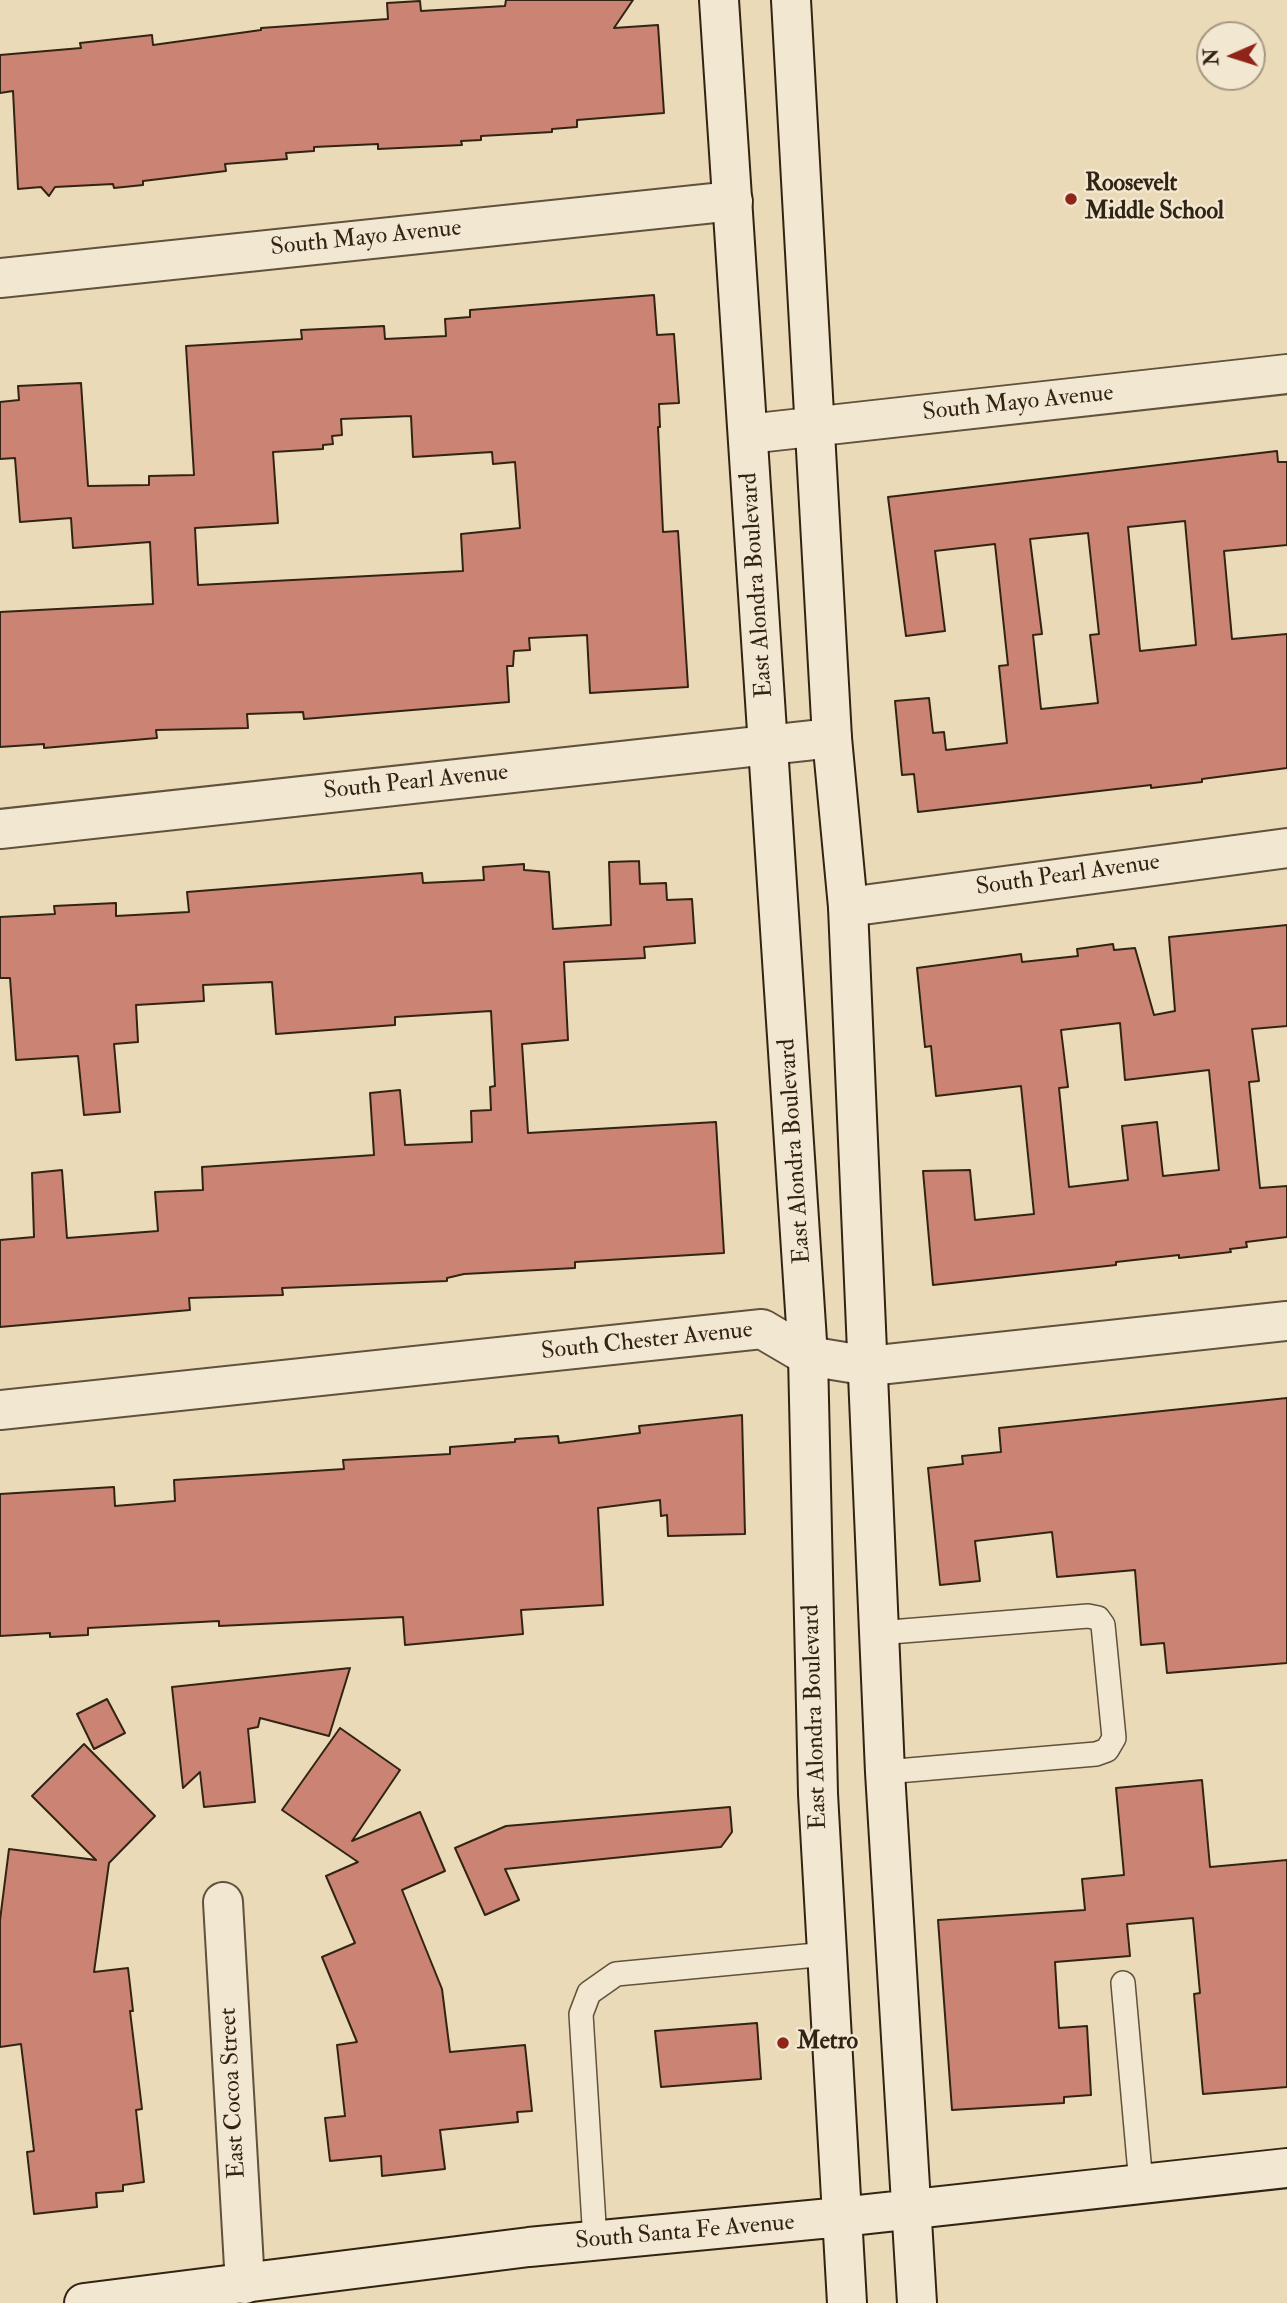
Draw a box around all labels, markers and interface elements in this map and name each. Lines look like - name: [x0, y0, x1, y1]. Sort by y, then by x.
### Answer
- north arrow: [1196, 21, 1266, 91]
- text: N: [1200, 48, 1224, 66]
- place label: Roosevelt Middle School: [1085, 171, 1224, 227]
- marker: Roosevelt Middle School: [1063, 191, 1079, 207]
- street label: South Mayo Avenue: [269, 215, 463, 263]
- street label: South Mayo Avenue: [921, 380, 1115, 428]
- street label: East Alondra Boulevard: [736, 472, 780, 698]
- street label: South Pearl Avenue: [322, 759, 510, 807]
- street label: South Pearl Avenue: [974, 849, 1162, 903]
- street label: East Alondra Boulevard: [774, 1038, 818, 1264]
- street label: South Chester Avenue: [540, 1317, 754, 1367]
- street label: East Alondra Boulevard: [798, 1604, 834, 1830]
- street label: East Cocoa Street: [215, 2007, 253, 2179]
- place label: Metro: [797, 2029, 858, 2057]
- marker: Metro: [775, 2035, 791, 2051]
- street label: South Santa Fe Avenue: [574, 2209, 796, 2257]

